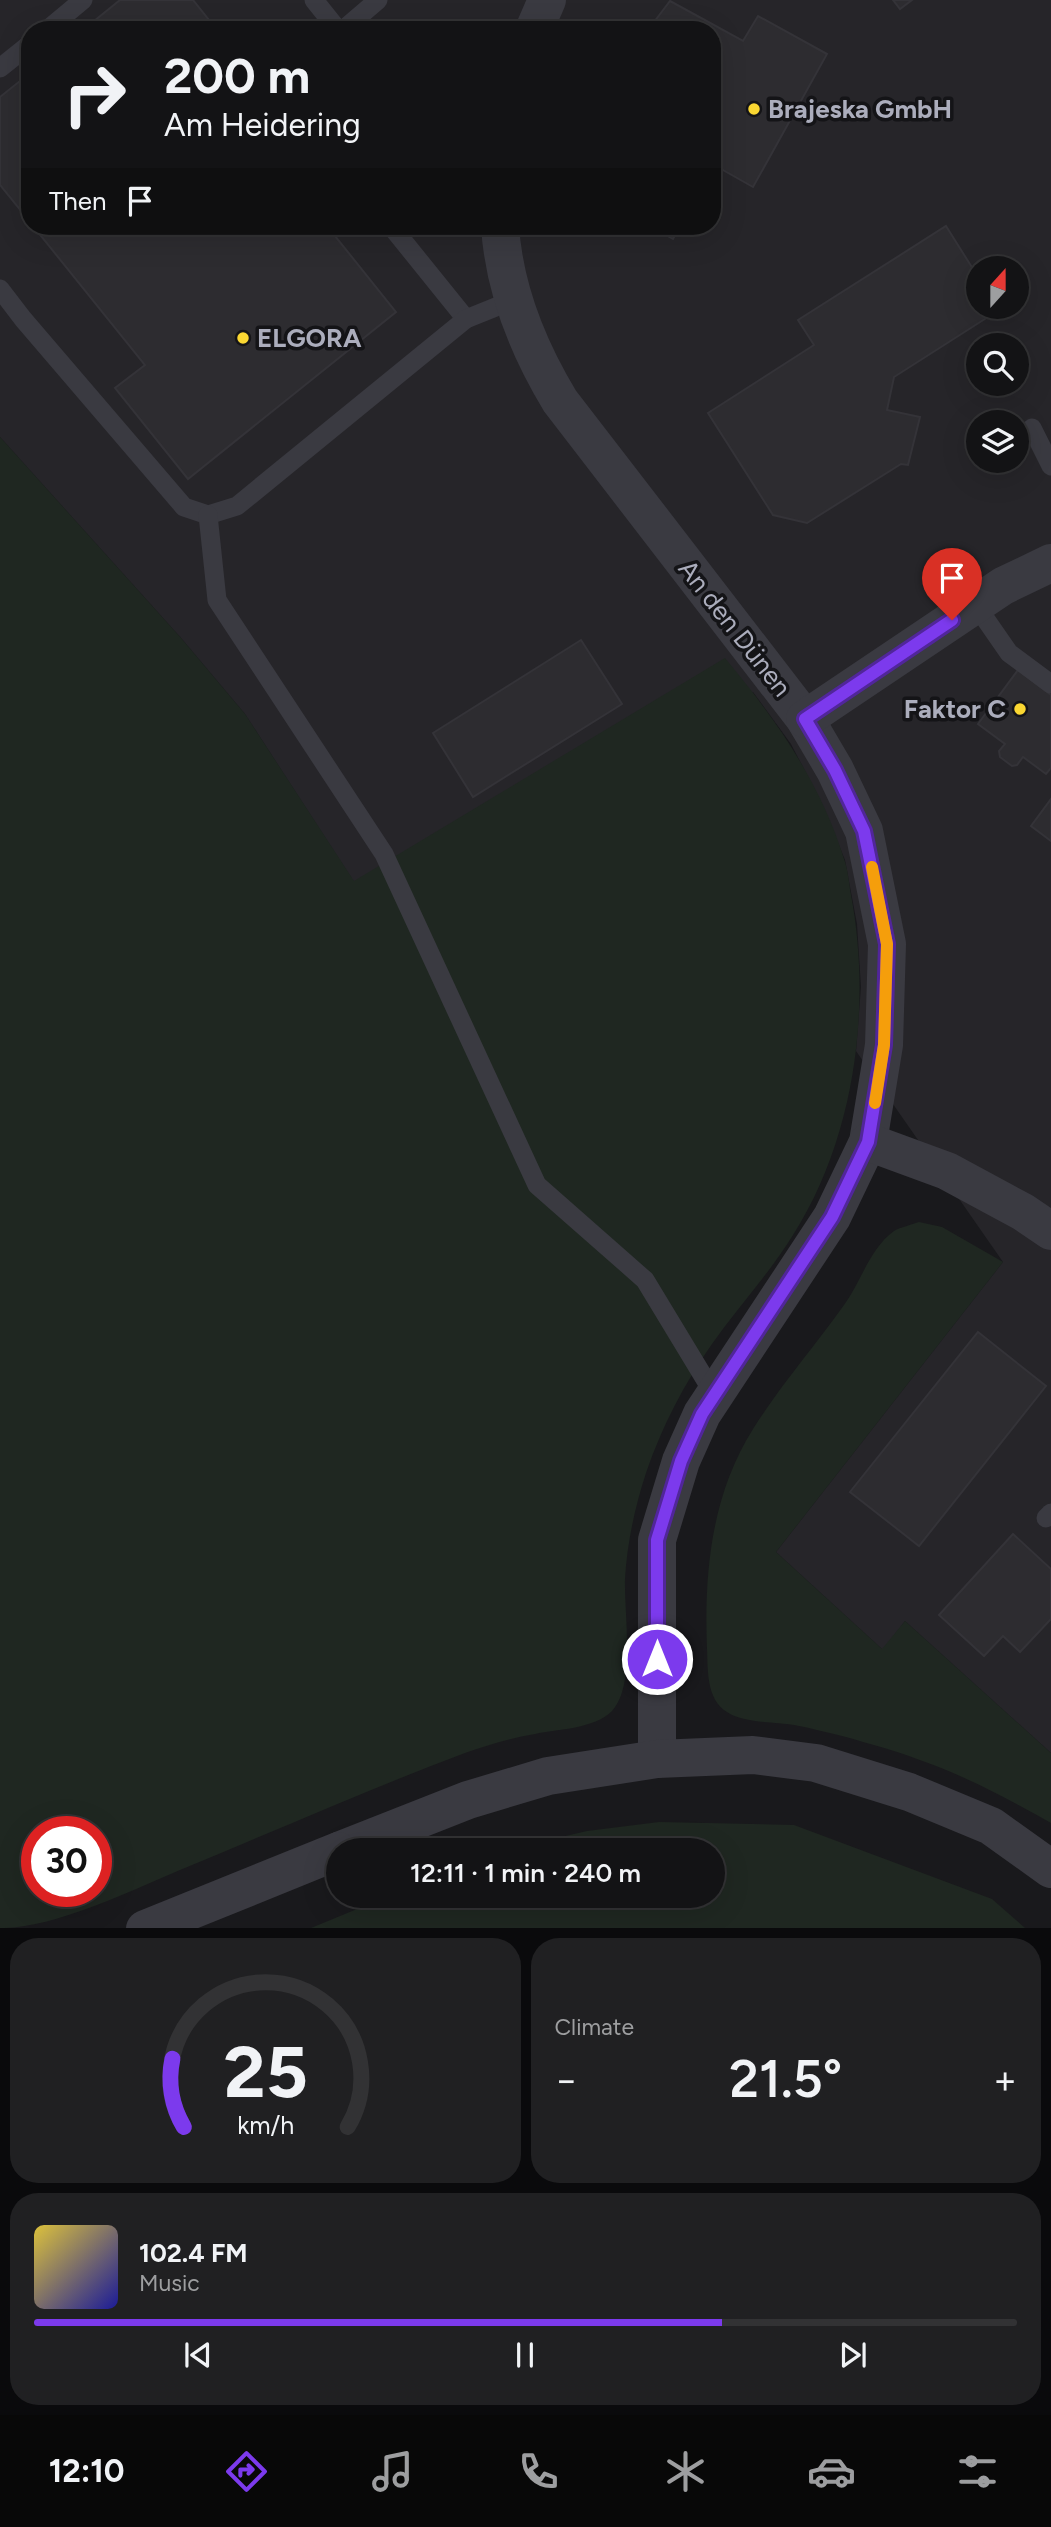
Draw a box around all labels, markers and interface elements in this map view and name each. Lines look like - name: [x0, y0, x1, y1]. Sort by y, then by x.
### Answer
- text: 200 m: [164, 46, 310, 105]
- icon: right: [49, 49, 140, 140]
- place label: Brajeska GmbH: [768, 93, 952, 125]
- marker: Brajeska GmbH: [746, 101, 762, 117]
- text: Am Heidering: [164, 106, 361, 144]
- icon: arrive: [121, 182, 159, 220]
- text: Then: [49, 185, 107, 217]
- north arrow: [966, 256, 1029, 318]
- map controls: [966, 256, 1029, 473]
- place label: ELGORA: [257, 322, 362, 354]
- marker: ELGORA: [235, 330, 251, 346]
- button: search: [966, 333, 1029, 396]
- button: layers: [966, 410, 1029, 473]
- pin: [922, 548, 982, 620]
- street label: An den Dünen: [672, 553, 798, 703]
- icon: arrive: [933, 559, 971, 597]
- place label: Faktor C: [904, 693, 1006, 725]
- marker: Faktor C: [1012, 701, 1028, 717]
- position arrow: [620, 1622, 694, 1696]
- speed limit sign: 30: [21, 1816, 112, 1907]
- text: 12:11 · 1 min · 240 m: [410, 1857, 641, 1889]
- text: Climate: [555, 2013, 634, 2041]
- text: 25: [223, 2028, 307, 2115]
- text: 21.5°: [729, 2048, 842, 2110]
- text: −: [555, 2057, 578, 2103]
- text: +: [993, 2057, 1017, 2103]
- text: km/h: [237, 2109, 294, 2139]
- text: 102.4 FM: [139, 2237, 248, 2269]
- text: Music: [139, 2269, 200, 2297]
- icon: previous: [179, 2336, 217, 2374]
- icon: pause: [506, 2336, 544, 2374]
- icon: next: [834, 2336, 872, 2374]
- icon: directions: [222, 2447, 271, 2496]
- icon: music: [368, 2447, 417, 2496]
- icon: phone: [514, 2447, 563, 2496]
- icon: climate: [661, 2447, 710, 2496]
- icon: car: [807, 2447, 856, 2496]
- icon: filters: [953, 2447, 1002, 2496]
- text: 12:10: [49, 2452, 125, 2490]

